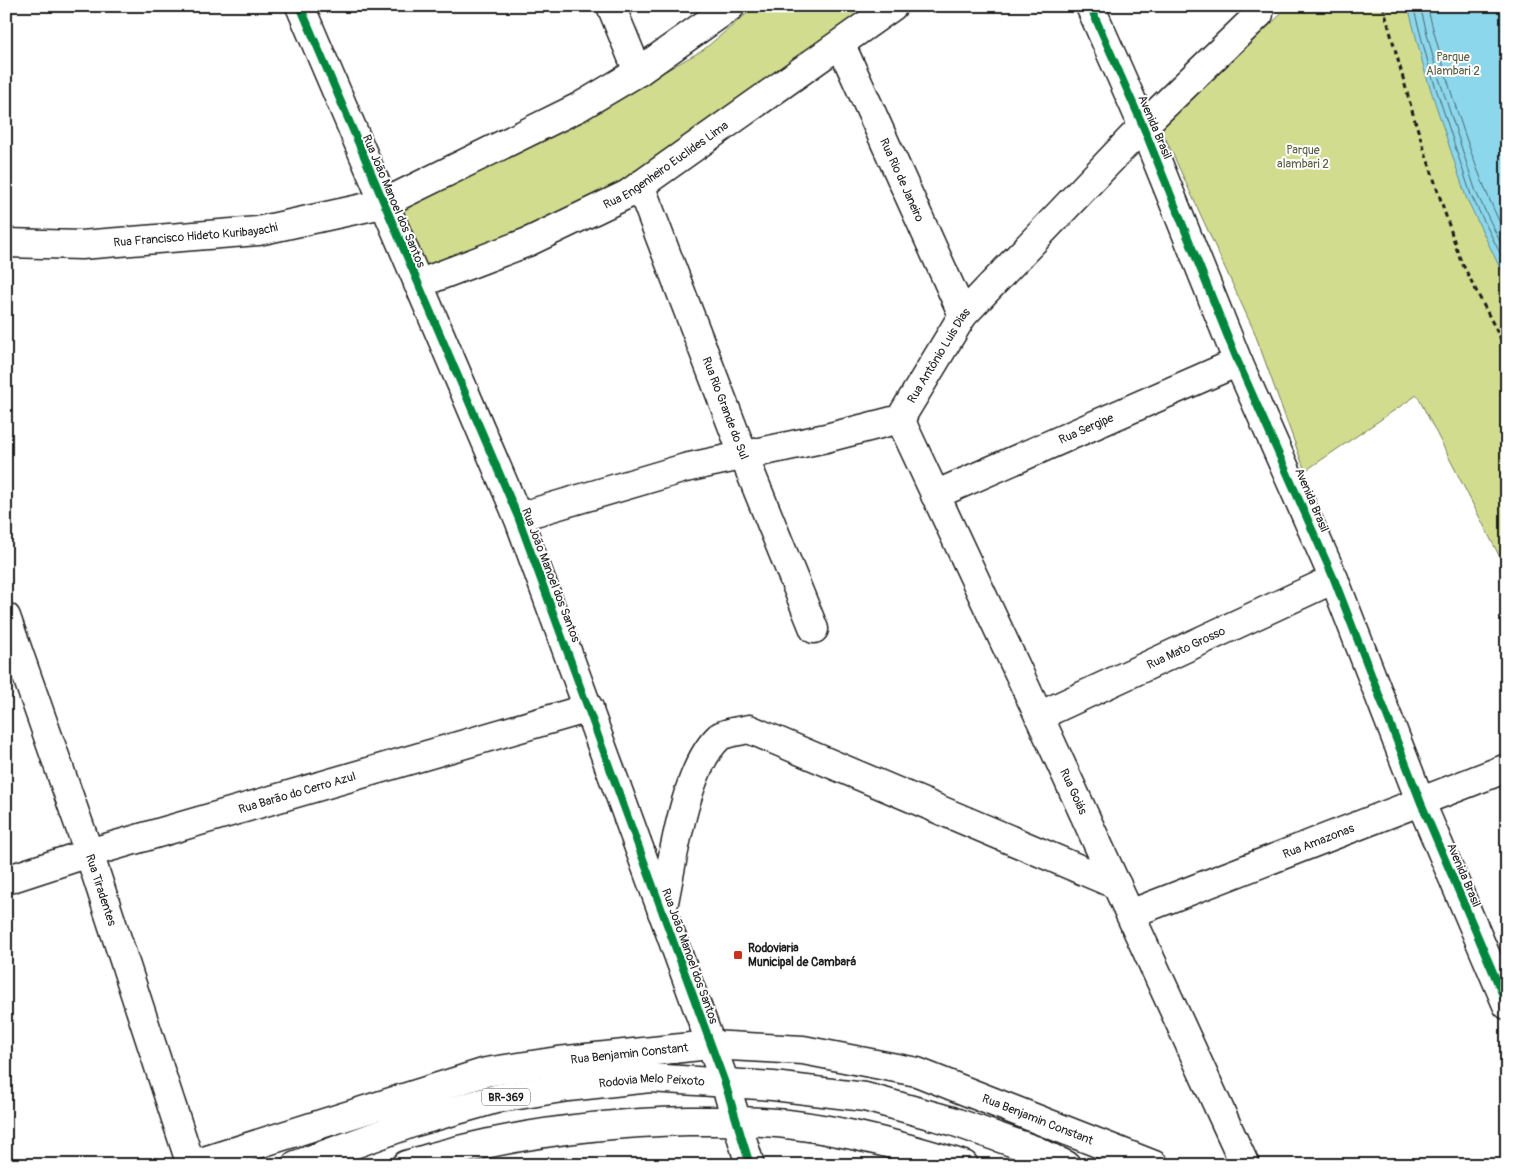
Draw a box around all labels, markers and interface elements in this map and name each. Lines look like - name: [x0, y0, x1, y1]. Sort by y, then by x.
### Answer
- park label: Parque Alambari 2: [1426, 50, 1480, 79]
- street label: Avenida Brasil: [1134, 93, 1175, 162]
- street label: Rua Engenheiro Euclides Lima: [601, 118, 732, 213]
- street label: Rua João Manoel dos Santos: [359, 132, 429, 270]
- street label: Rua Rio de Janeiro: [876, 136, 927, 225]
- park label: Parque alambari 2: [1277, 143, 1329, 172]
- street label: Rua Francisco Hideto Kuribayachi: [113, 220, 279, 250]
- street label: Rua Antônio Luis Dias: [904, 305, 974, 406]
- street label: Rua Rio Grande do Sul: [699, 355, 752, 462]
- street label: Rua Sergipe: [1057, 411, 1116, 448]
- street label: Avenida Brasil: [1291, 466, 1332, 535]
- street label: Rua João Manoel dos Santos: [518, 506, 583, 645]
- street label: Rua Mato Grosso: [1145, 623, 1228, 673]
- street label: Rua Goiás: [1056, 766, 1090, 818]
- street label: Rua Barão do Cerro Azul: [237, 769, 358, 817]
- street label: Rua Amazonas: [1281, 821, 1357, 862]
- street label: Avenida Brasil: [1443, 841, 1484, 910]
- street label: Rua Tiradentes: [82, 852, 119, 928]
- street label: Rua João Manoel dos Santos: [658, 886, 721, 1026]
- place label: Rodoviaria Municipal de Cambará: [748, 941, 856, 970]
- marker: Rodoviaria Municipal de Cambará: [732, 949, 744, 961]
- street label: Rua Benjamin Constant: [570, 1040, 689, 1068]
- street label: Rodovia Melo Peixoto: [598, 1071, 706, 1092]
- road number: BR-369: [482, 1088, 530, 1106]
- street label: Rua Benjamin Constant: [980, 1091, 1096, 1149]

